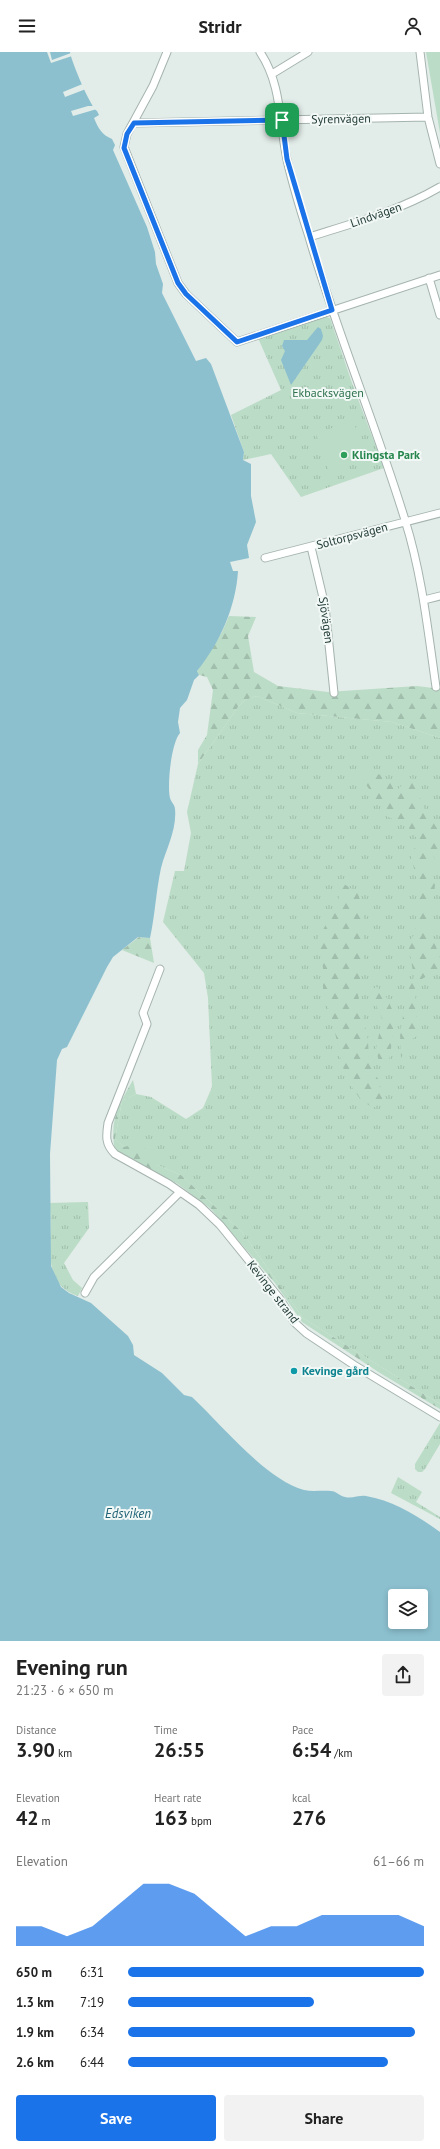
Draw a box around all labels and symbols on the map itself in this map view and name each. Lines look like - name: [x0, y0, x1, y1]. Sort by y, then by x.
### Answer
- pin: [265, 103, 299, 137]
- street label: Syrenvägen: [311, 110, 371, 127]
- street label: Lindvägen: [348, 199, 403, 230]
- park label: Ekbacksvägen: [292, 385, 364, 400]
- place label: Klingsta Park: [352, 447, 420, 462]
- marker: Klingsta Park: [339, 450, 349, 460]
- street label: Soltorpsvägen: [315, 519, 389, 552]
- street label: Sjövägen: [316, 596, 337, 644]
- street label: Kevinge strand: [244, 1257, 303, 1326]
- place label: Kevinge gård: [302, 1363, 369, 1378]
- marker: Kevinge gård: [289, 1366, 299, 1376]
- water label: Edsviken: [105, 1505, 151, 1522]

